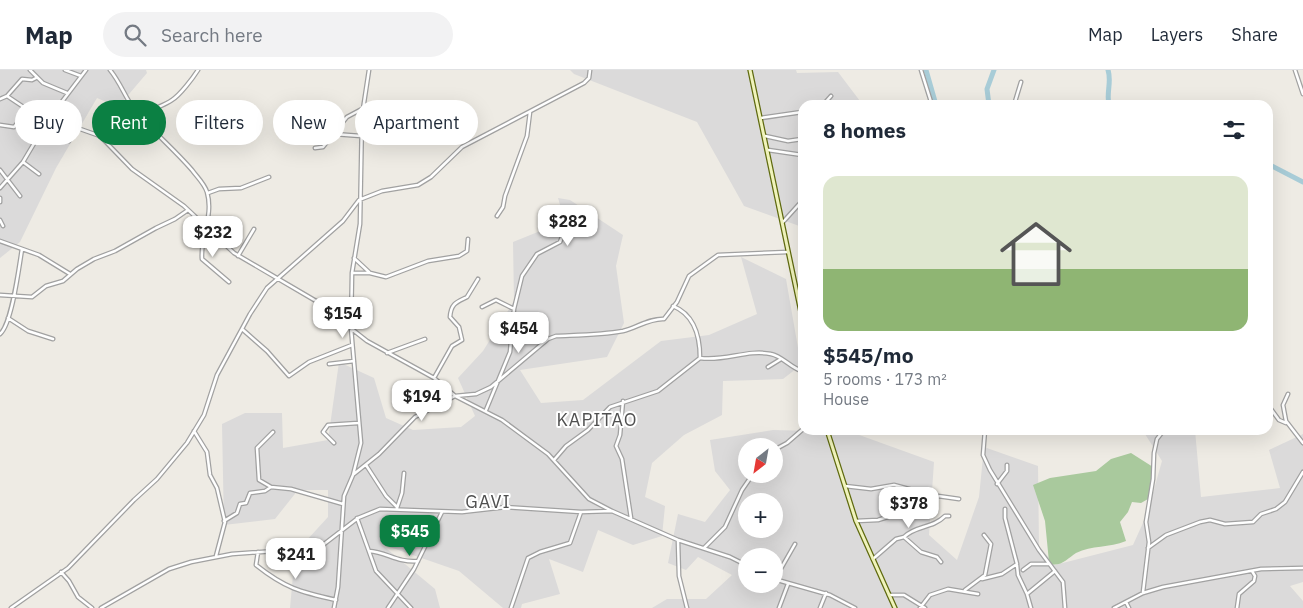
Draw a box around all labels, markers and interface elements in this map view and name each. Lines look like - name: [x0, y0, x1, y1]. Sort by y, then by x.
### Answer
- search box: [103, 12, 453, 57]
- text: Map: [25, 19, 73, 51]
- icon: search: [121, 21, 149, 49]
- text: Search here: [161, 23, 263, 47]
- text: Map: [1088, 23, 1123, 46]
- text: Layers: [1151, 23, 1203, 46]
- text: Share: [1231, 23, 1278, 46]
- chip: Buy: [15, 100, 82, 145]
- chip: Rent: [92, 100, 166, 145]
- chip: Filters: [176, 100, 263, 145]
- chip: New: [273, 100, 345, 145]
- chip: Apartment: [355, 100, 478, 145]
- text: 8 homes: [823, 116, 906, 144]
- icon: filters: [1220, 116, 1248, 144]
- pin: $282: [538, 204, 598, 247]
- icon: home: [991, 209, 1081, 299]
- text: $282: [549, 211, 587, 231]
- pin: $232: [183, 216, 243, 258]
- text: $232: [194, 222, 232, 242]
- pin: $154: [313, 296, 373, 339]
- text: $154: [324, 303, 362, 323]
- pin: $454: [489, 312, 549, 354]
- text: $454: [500, 318, 538, 338]
- text: $545/mo: [823, 341, 914, 369]
- text: 5 rooms · 173 m²: [823, 369, 947, 389]
- pin: $194: [392, 380, 452, 422]
- text: $194: [403, 386, 441, 406]
- text: House: [823, 389, 869, 409]
- district label: KAPITAO: [556, 408, 638, 431]
- north arrow: [738, 438, 782, 482]
- map controls: [738, 438, 783, 593]
- pin: $378: [879, 486, 939, 529]
- district label: GAVI: [465, 490, 511, 513]
- button: +: [738, 493, 783, 538]
- text: $378: [890, 493, 928, 513]
- pin: $545: [380, 514, 440, 557]
- text: $545: [391, 521, 429, 541]
- pin: $241: [266, 538, 326, 580]
- text: $241: [277, 544, 315, 564]
- button: −: [738, 548, 783, 593]

